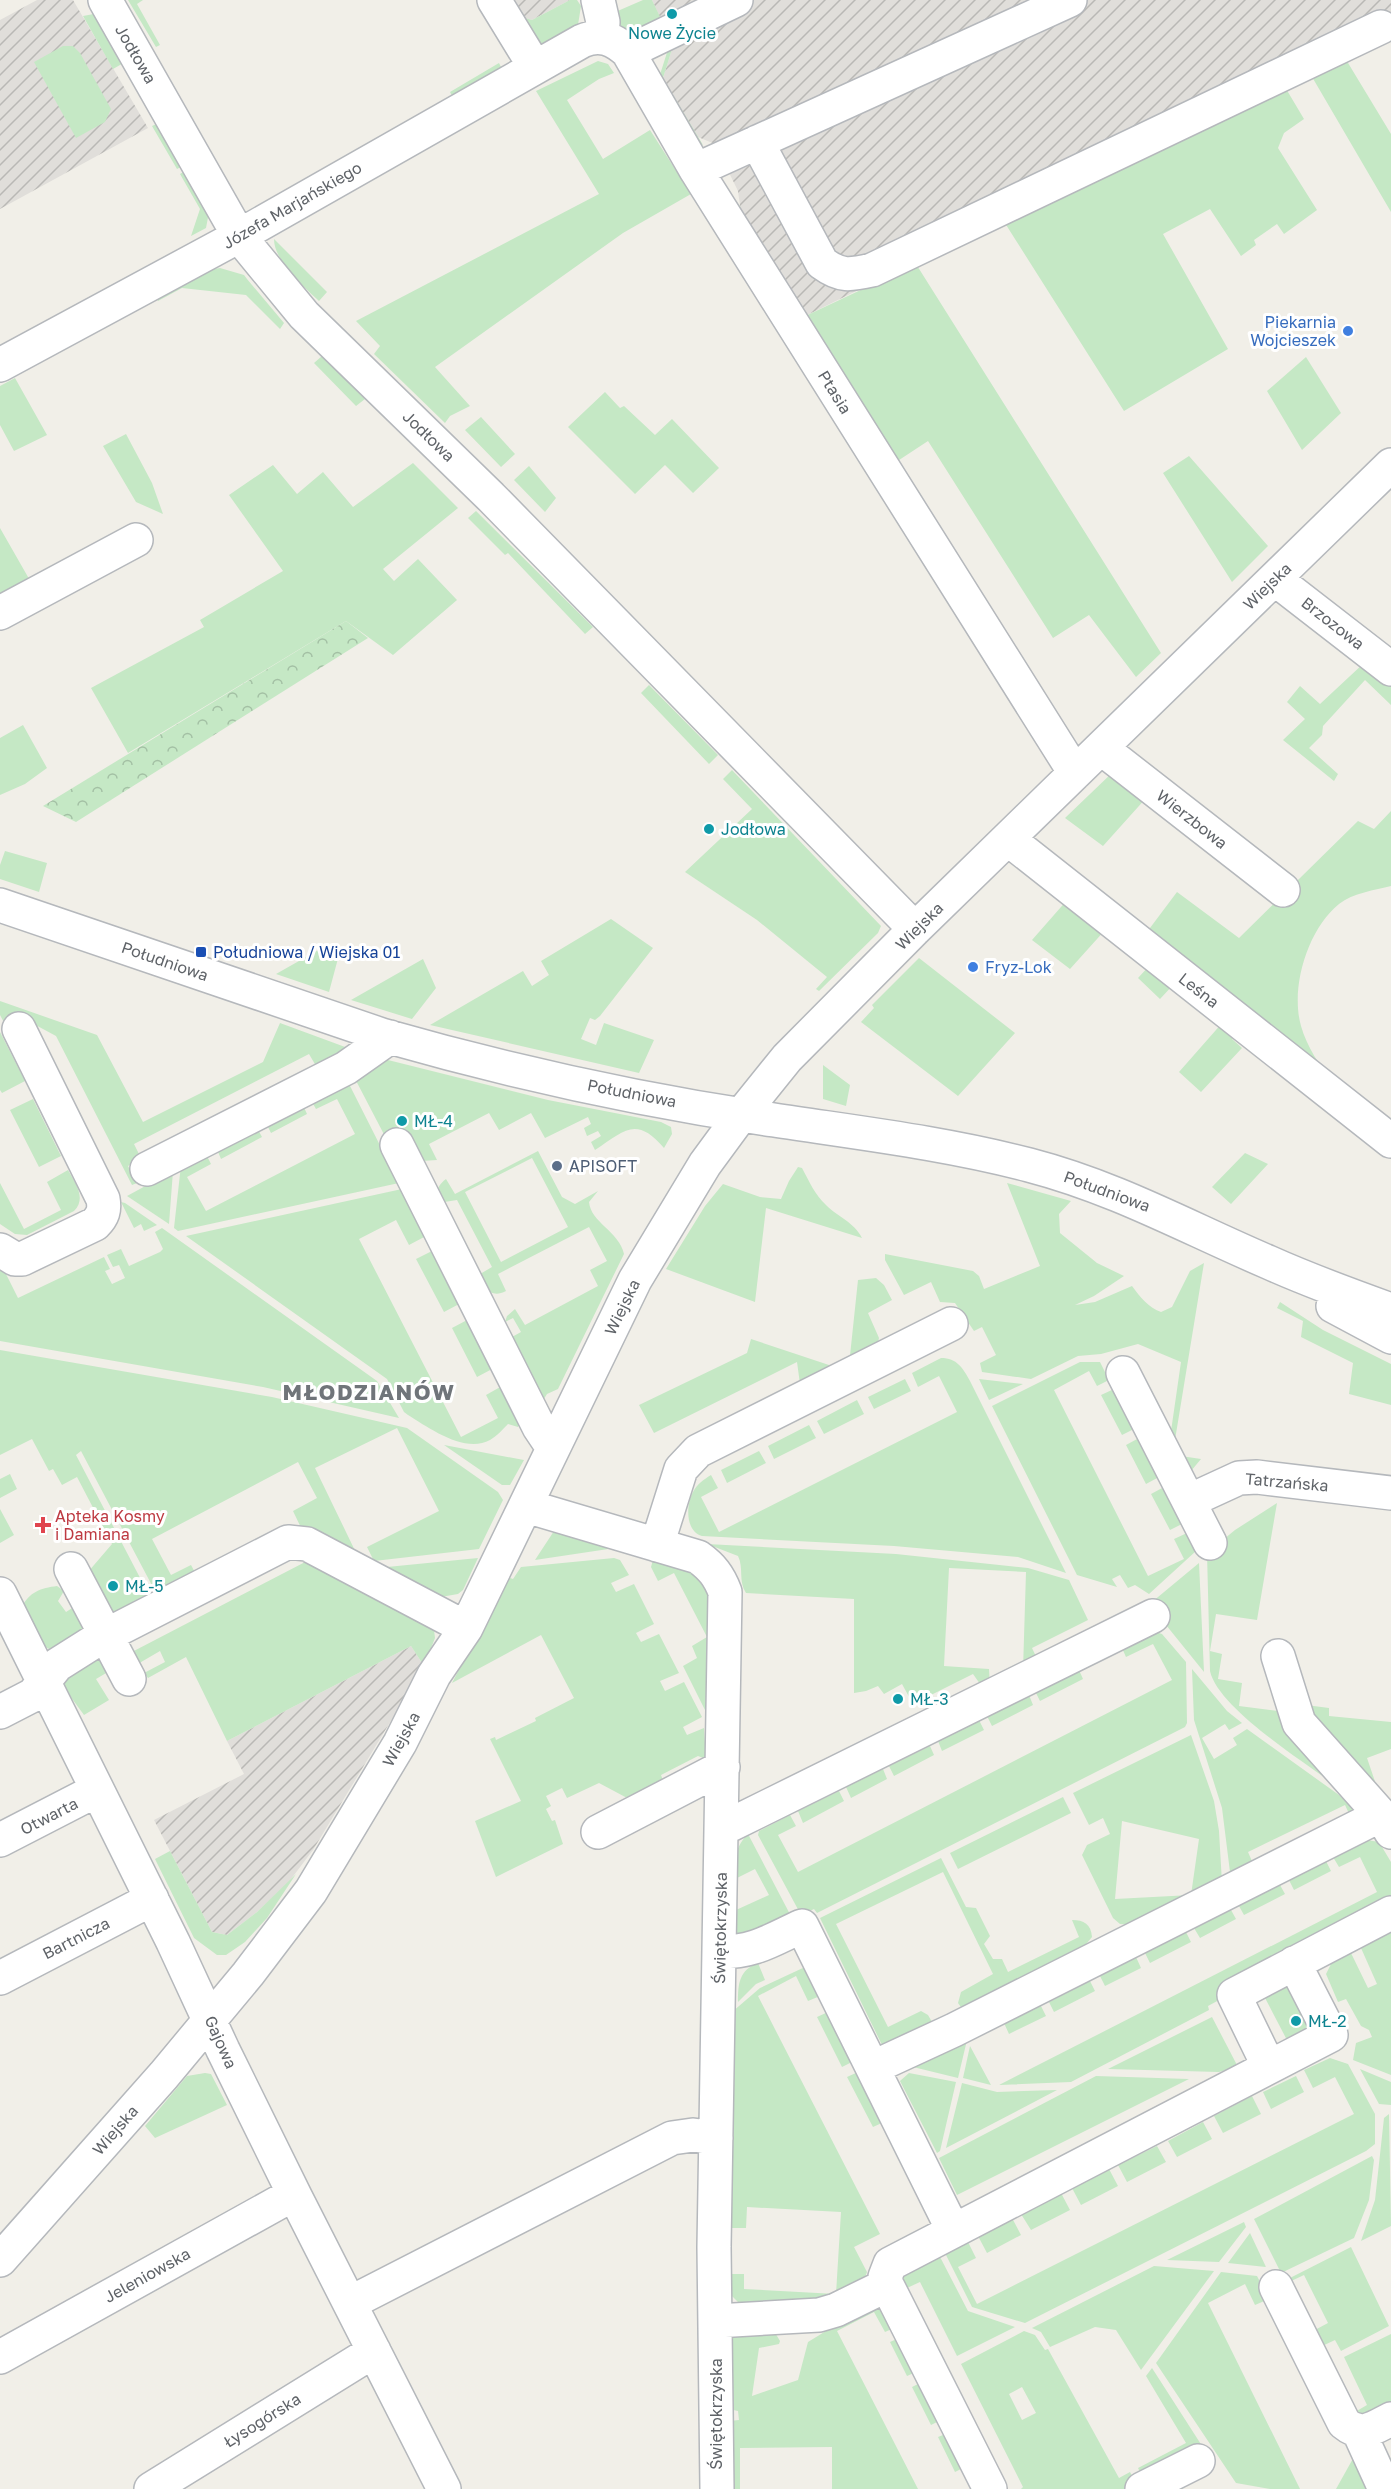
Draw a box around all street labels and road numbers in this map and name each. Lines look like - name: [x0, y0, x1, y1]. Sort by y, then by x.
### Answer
- street label: Jodłowa: [111, 21, 161, 87]
- street label: Józefa Marjańskiego: [219, 157, 365, 253]
- street label: Ptasia: [814, 366, 856, 418]
- street label: Jodłowa: [399, 406, 459, 466]
- street label: Wiejska: [1239, 558, 1295, 614]
- street label: Brzozowa: [1298, 592, 1368, 654]
- street label: Wierzbowa: [1153, 785, 1231, 853]
- street label: Wiejska: [891, 898, 947, 954]
- street label: Południowa: [119, 937, 211, 985]
- street label: Leśna: [1175, 968, 1223, 1012]
- street label: Południowa: [586, 1075, 678, 1111]
- street label: Południowa: [1061, 1166, 1153, 1216]
- street label: Wiejska: [600, 1276, 644, 1338]
- street label: Tatrzańska: [1244, 1468, 1330, 1496]
- street label: Wiejska: [378, 1708, 424, 1770]
- street label: Otwarta: [17, 1793, 81, 1839]
- street label: Świętokrzyska: [709, 1872, 731, 1984]
- street label: Bartnicza: [39, 1913, 113, 1963]
- street label: Gajowa: [201, 2012, 241, 2072]
- street label: Wiejska: [88, 2101, 142, 2159]
- street label: Jeleniowska: [100, 2243, 194, 2307]
- street label: Świętokrzyska: [706, 2358, 726, 2470]
- street label: Łysogórska: [220, 2388, 304, 2452]

